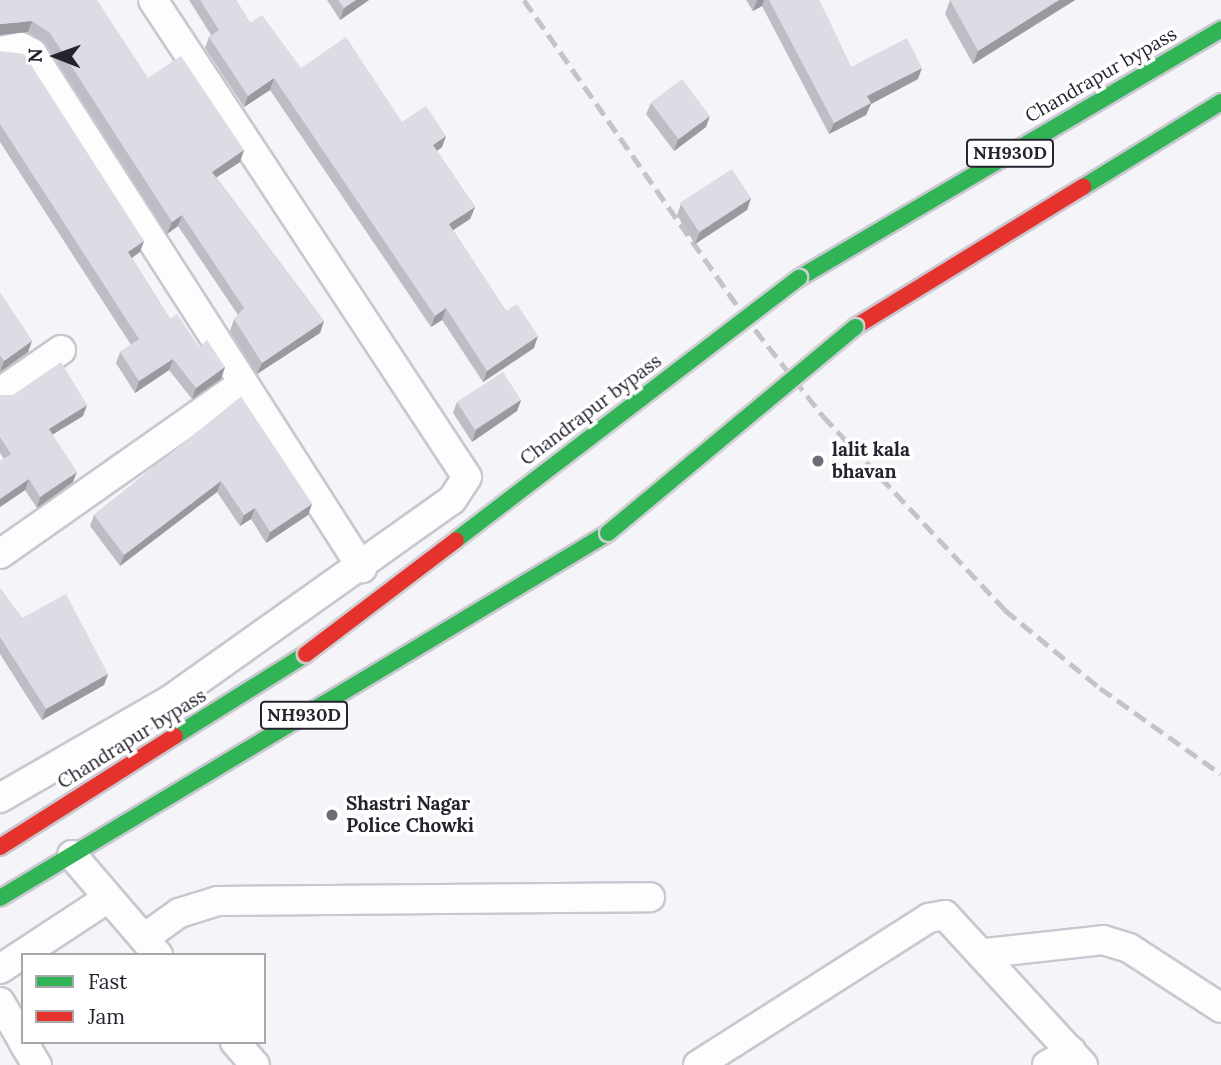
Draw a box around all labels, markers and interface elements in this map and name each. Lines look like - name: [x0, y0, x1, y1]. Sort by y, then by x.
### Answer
- north arrow: [21, 21, 91, 91]
- street label: Chandrapur bypass: [1021, 22, 1181, 128]
- text: N: [23, 48, 47, 63]
- road number: NH930D: [964, 138, 1056, 168]
- street label: Chandrapur bypass: [516, 349, 666, 471]
- place label: lalit kala bhavan: [832, 439, 910, 483]
- marker: lalit kala bhavan: [810, 453, 826, 469]
- street label: Chandrapur bypass: [54, 684, 210, 794]
- road number: NH930D: [258, 700, 350, 730]
- place label: Shastri Nagar Police Chowki: [346, 793, 474, 837]
- marker: Shastri Nagar Police Chowki: [324, 807, 340, 823]
- legend: [21, 953, 266, 1044]
- text: Fast: [88, 968, 127, 995]
- text: Jam: [88, 1003, 125, 1030]

